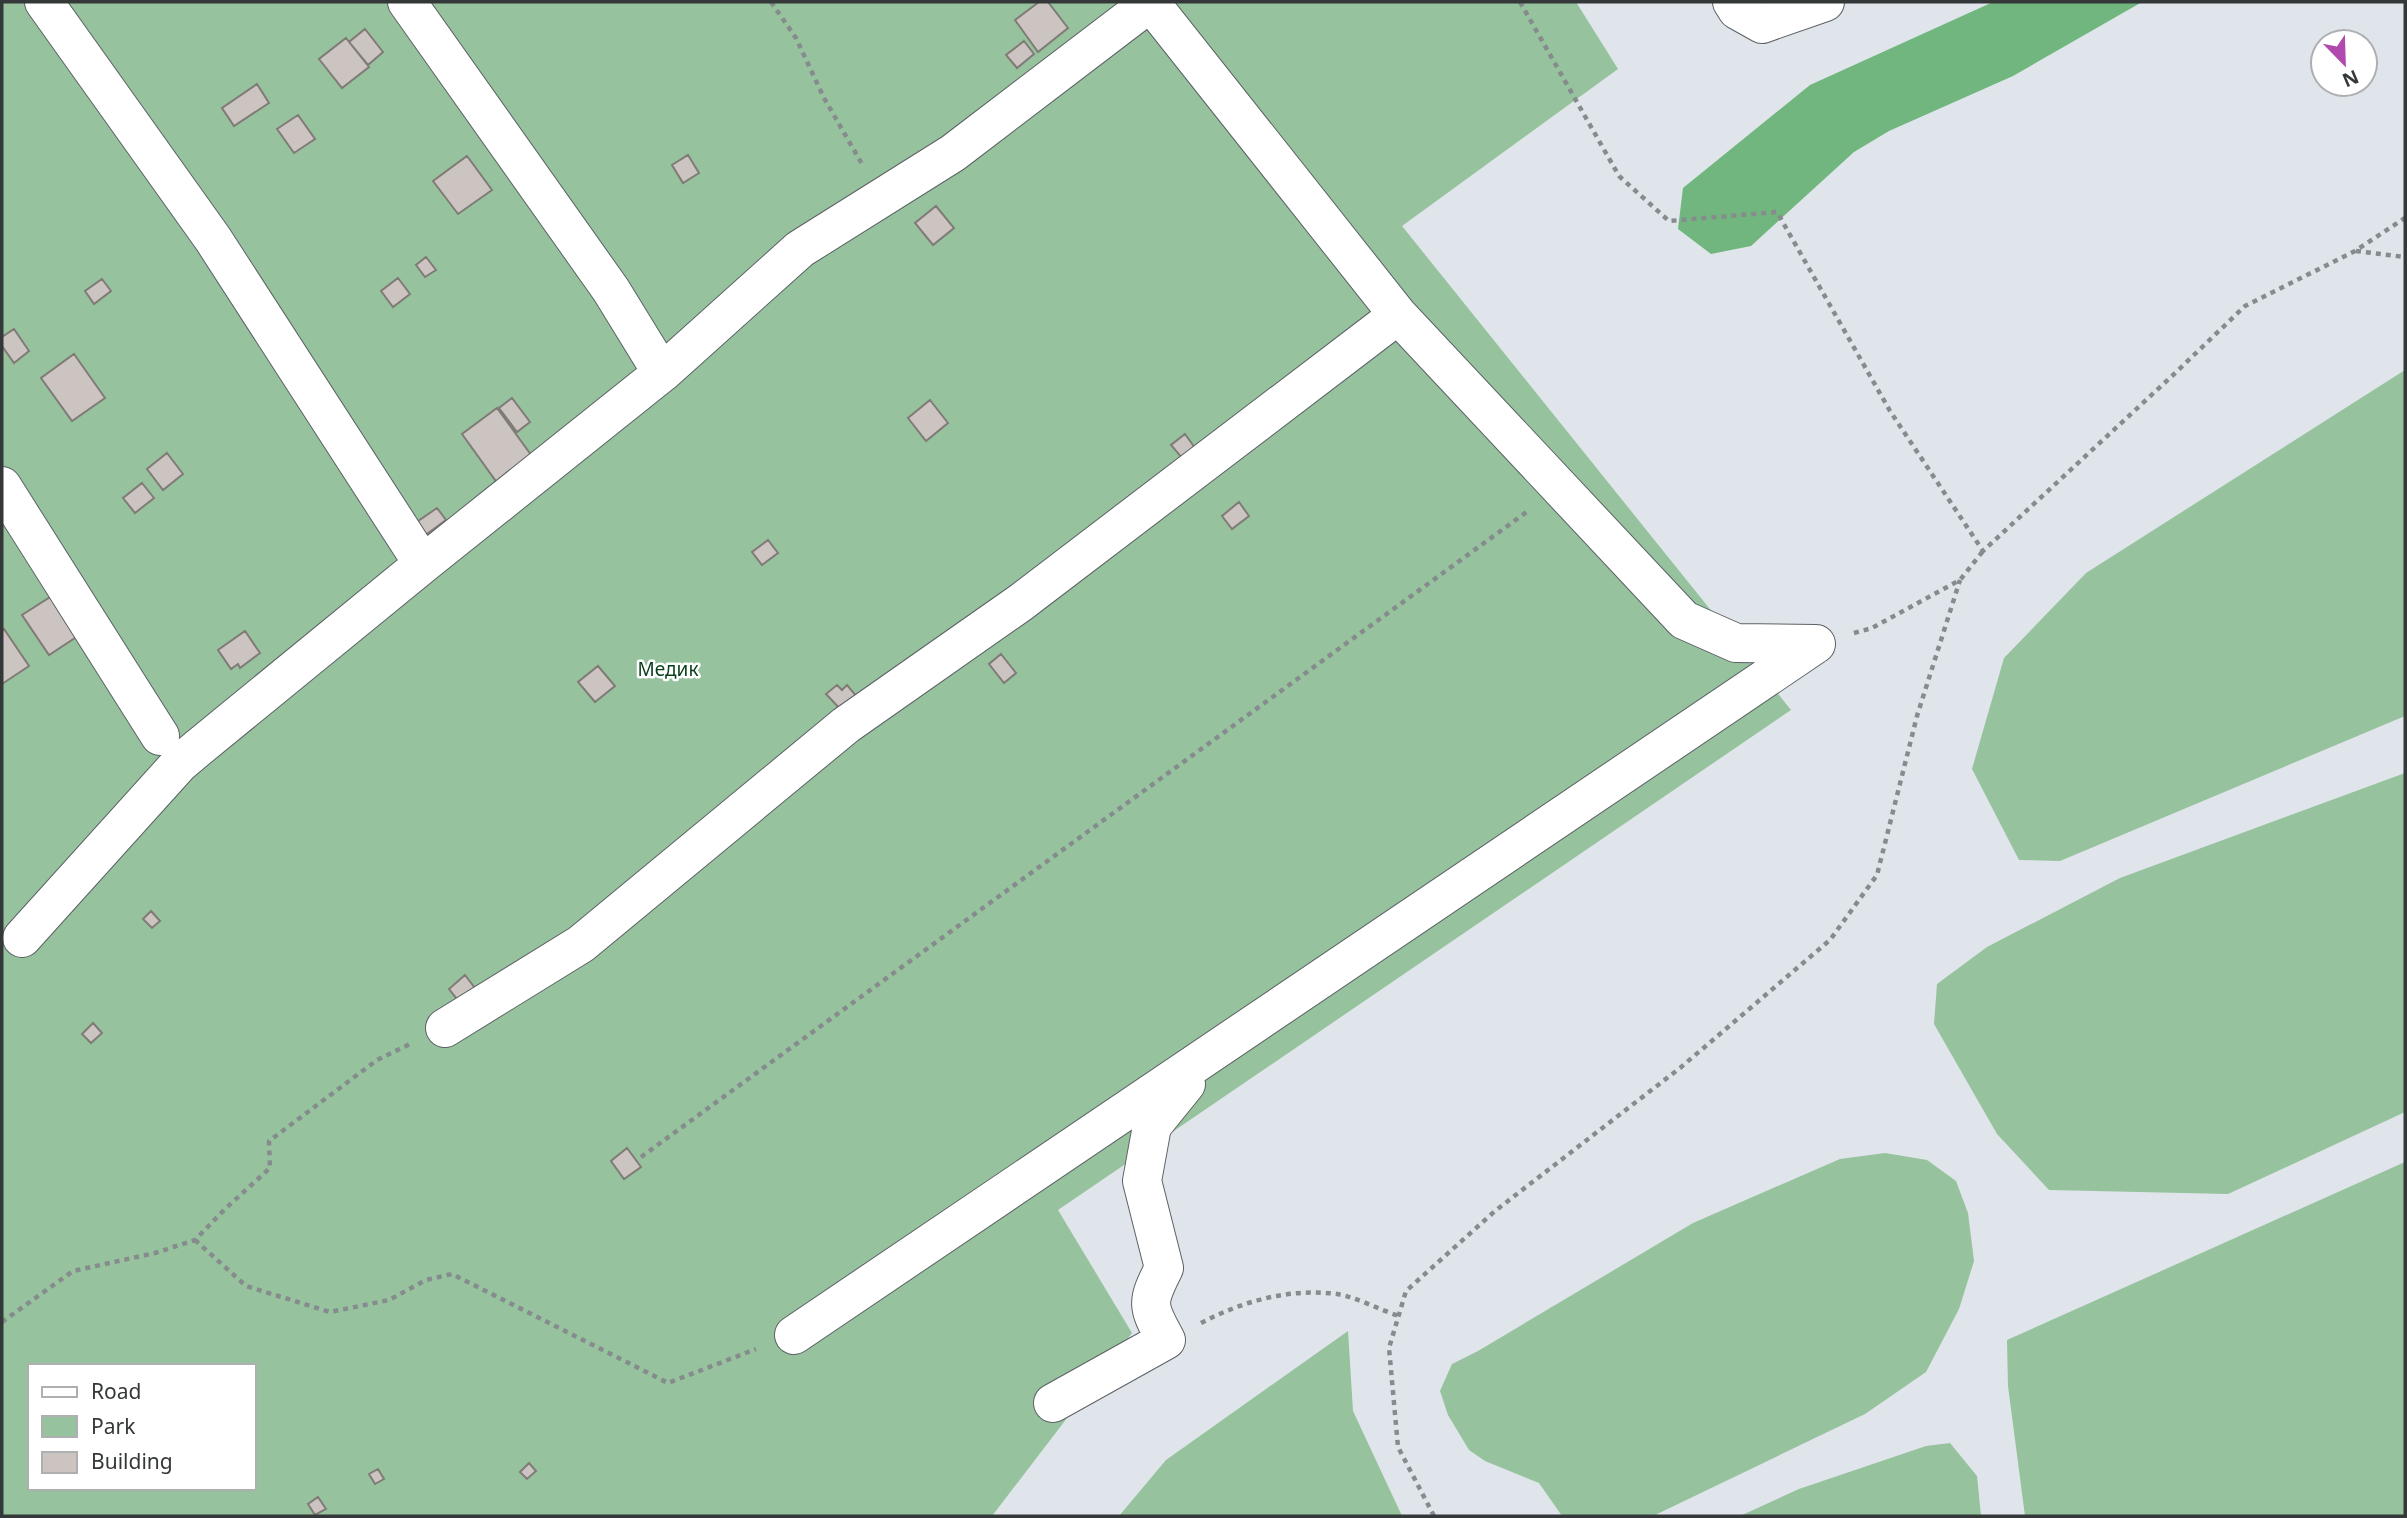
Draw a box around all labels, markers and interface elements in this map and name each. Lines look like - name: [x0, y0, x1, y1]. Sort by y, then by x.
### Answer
- north arrow: [2309, 28, 2379, 98]
- text: N: [2338, 64, 2363, 94]
- park label: Медик: [638, 656, 698, 682]
- legend: [28, 1364, 256, 1490]
- text: Road: [91, 1377, 141, 1405]
- text: Park: [91, 1412, 136, 1440]
- text: Building: [91, 1447, 173, 1475]

